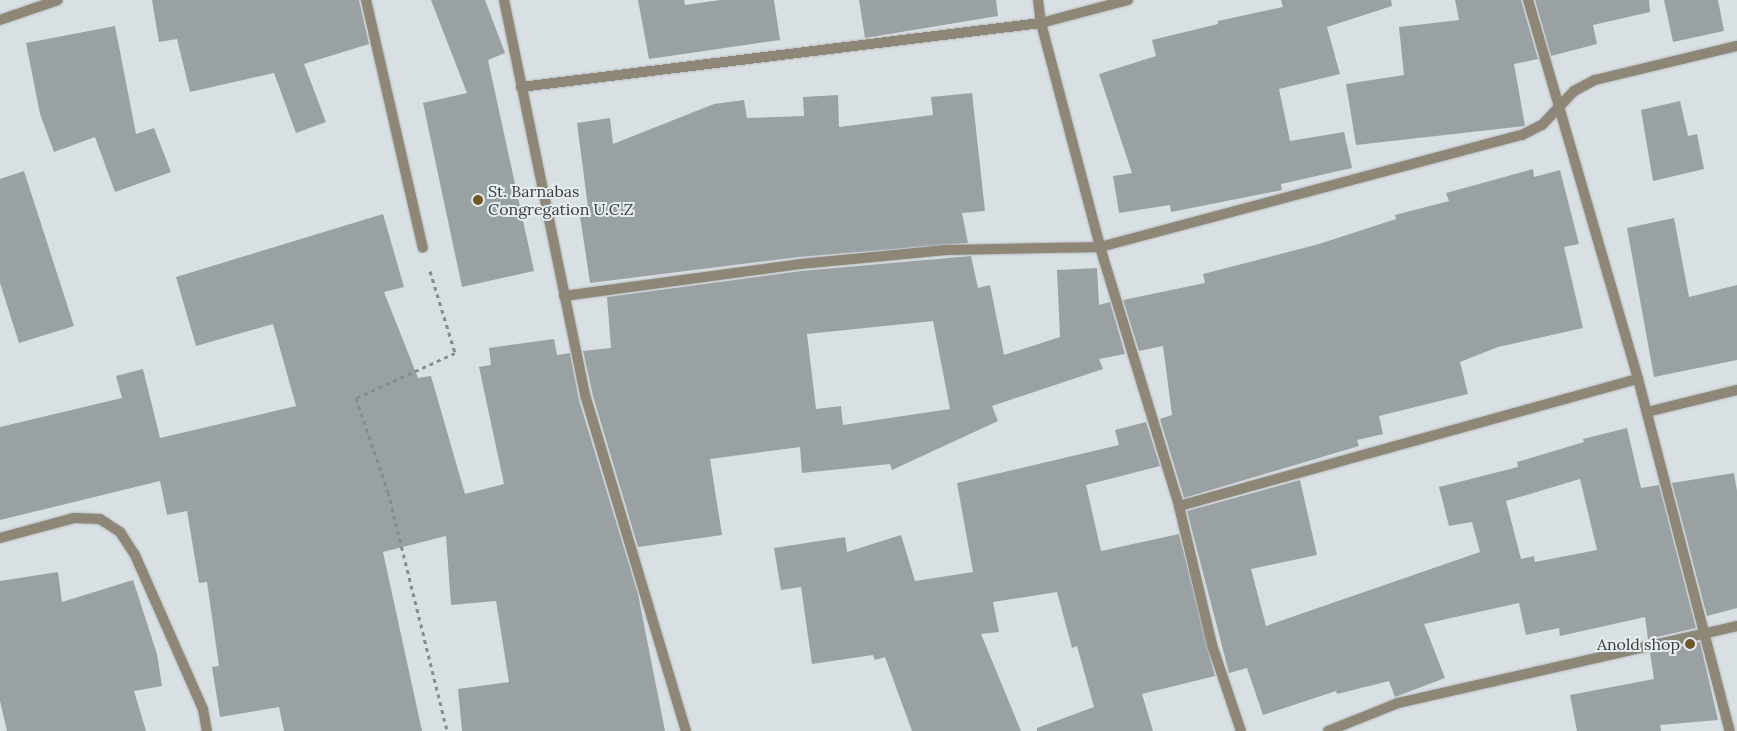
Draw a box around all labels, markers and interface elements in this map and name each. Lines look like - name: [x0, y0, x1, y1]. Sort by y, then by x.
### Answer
- place label: St. Barnabas Congregation U.C.Z: [488, 181, 634, 219]
- marker: St. Barnabas Congregation U.C.Z: [472, 194, 484, 206]
- place label: Anold shop: [1597, 634, 1680, 654]
- marker: Anold shop: [1684, 638, 1696, 650]

